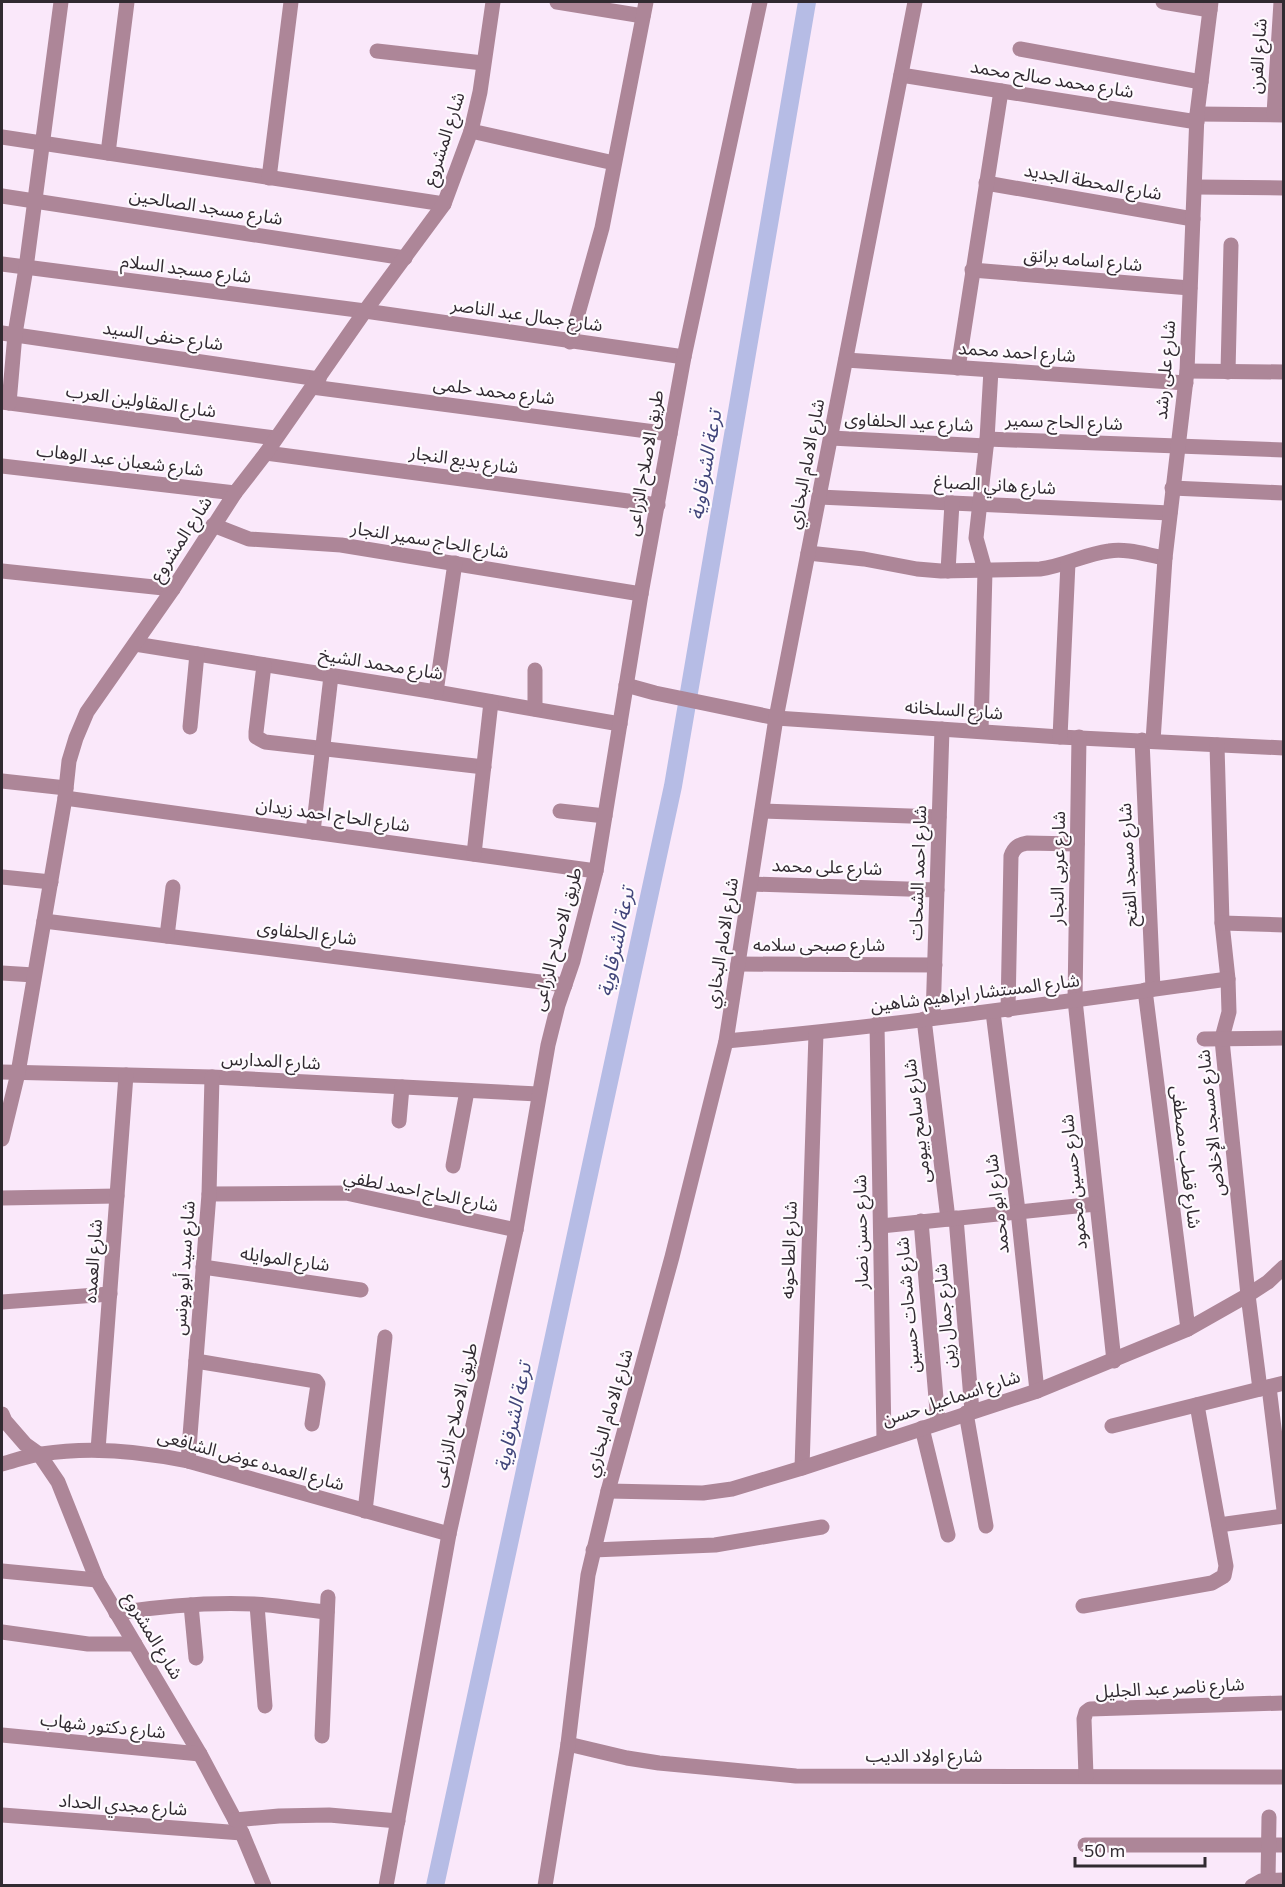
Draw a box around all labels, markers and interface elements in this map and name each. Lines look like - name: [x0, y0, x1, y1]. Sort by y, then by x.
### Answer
- street label: شارع الفرن: [1243, 17, 1275, 95]
- street label: شارع محمد صالح محمد: [968, 54, 1135, 106]
- street label: شارع المشروع: [418, 89, 472, 190]
- street label: شارع المحطة الجديد: [1022, 158, 1164, 208]
- street label: شارع مسجد الصالحين: [127, 183, 284, 233]
- street label: شارع اسامه برانق: [1023, 243, 1143, 279]
- street label: شارع مسجد السلام: [119, 249, 253, 291]
- street label: شارع جمال عبد الناصر: [448, 292, 604, 339]
- street label: شارع حنفى السيد: [101, 316, 225, 358]
- street label: شارع على رشد: [1149, 319, 1183, 421]
- street label: شارع احمد محمد: [957, 336, 1077, 370]
- street label: شارع محمد حلمى: [431, 372, 556, 412]
- street label: شارع المقاولين العرب: [64, 379, 218, 425]
- street label: طريق الاصلاح الزراعى: [620, 388, 671, 538]
- street label: شارع الامام البخاري: [782, 397, 832, 532]
- water label: ترعة الشرقاوية: [683, 405, 727, 522]
- street label: شارع عيد الحلفاوى: [844, 407, 974, 439]
- street label: شارع الحاج سمير: [1004, 408, 1123, 438]
- street label: شارع شعبان عبد الوهاب: [35, 438, 205, 484]
- street label: شارع بديع النجار: [407, 440, 520, 482]
- street label: شارع هاني الصباغ: [933, 470, 1057, 502]
- street label: شارع المشروع: [144, 492, 219, 588]
- street label: شارع الحاج سمير النجار: [348, 516, 511, 566]
- street label: شارع محمد الشيخ: [317, 642, 445, 688]
- street label: شارع السلخانه: [904, 695, 1004, 727]
- street label: شارع الحاج احمد زيدان: [254, 792, 411, 840]
- street label: شارع مسجد الفتح: [1113, 802, 1145, 928]
- street label: شارع احمد الشحات: [904, 805, 934, 941]
- street label: شارع عربى النجار: [1045, 811, 1073, 926]
- street label: شارع على محمد: [771, 853, 883, 883]
- street label: طريق الاصلاح الزراعى: [526, 865, 589, 1014]
- street label: شارع الامام البخاري: [700, 876, 746, 1011]
- water label: ترعة الشرقاوية: [592, 882, 640, 999]
- street label: شارع الحلفاوى: [256, 915, 358, 953]
- street label: شارع صبحى سلامه: [753, 933, 885, 959]
- street label: شارع المستشار ابراهيم شاهين: [869, 968, 1081, 1020]
- street label: شارع المدارس: [221, 1046, 321, 1078]
- street label: شارع مسجد الإخلاص: [1191, 1048, 1233, 1198]
- street label: شارع سامح بيومى: [897, 1057, 939, 1185]
- street label: شارع قطب مصطفى: [1163, 1084, 1207, 1230]
- street label: شارع حسين محمود: [1055, 1113, 1095, 1251]
- street label: شارع ابو محمد: [979, 1152, 1017, 1255]
- street label: شارع الحاج احمد لطفي: [341, 1164, 500, 1220]
- street label: شارع حسن نصار: [848, 1174, 876, 1291]
- street label: شارع سيد أبو يونس: [167, 1200, 203, 1336]
- street label: شارع الطاحونه: [775, 1201, 805, 1300]
- street label: شارع العمده: [78, 1218, 110, 1304]
- street label: شارع شحات حسين: [890, 1236, 928, 1374]
- street label: شارع الموايله: [238, 1241, 331, 1279]
- street label: شارع جمال زين: [928, 1262, 964, 1370]
- street label: طريق الاصلاح الزراعى: [427, 1340, 484, 1490]
- street label: شارع الامام البخاري: [579, 1346, 641, 1480]
- water label: ترعة الشرقاوية: [489, 1357, 537, 1474]
- street label: شارع اسماعيل حسن: [879, 1364, 1024, 1434]
- street label: شارع العمده عوض الشافعى: [155, 1424, 347, 1498]
- street label: شارع المشروع: [116, 1588, 188, 1685]
- street label: شارع ناصر عبد الجليل: [1095, 1672, 1245, 1706]
- street label: شارع دكتور شهاب: [39, 1707, 167, 1747]
- street label: شارع اولاد الديب: [866, 1744, 982, 1770]
- street label: شارع مجدي الحداد: [58, 1789, 188, 1823]
- scale bar: [1075, 1830, 1206, 1868]
- text: 50 m: [1084, 1839, 1125, 1861]

